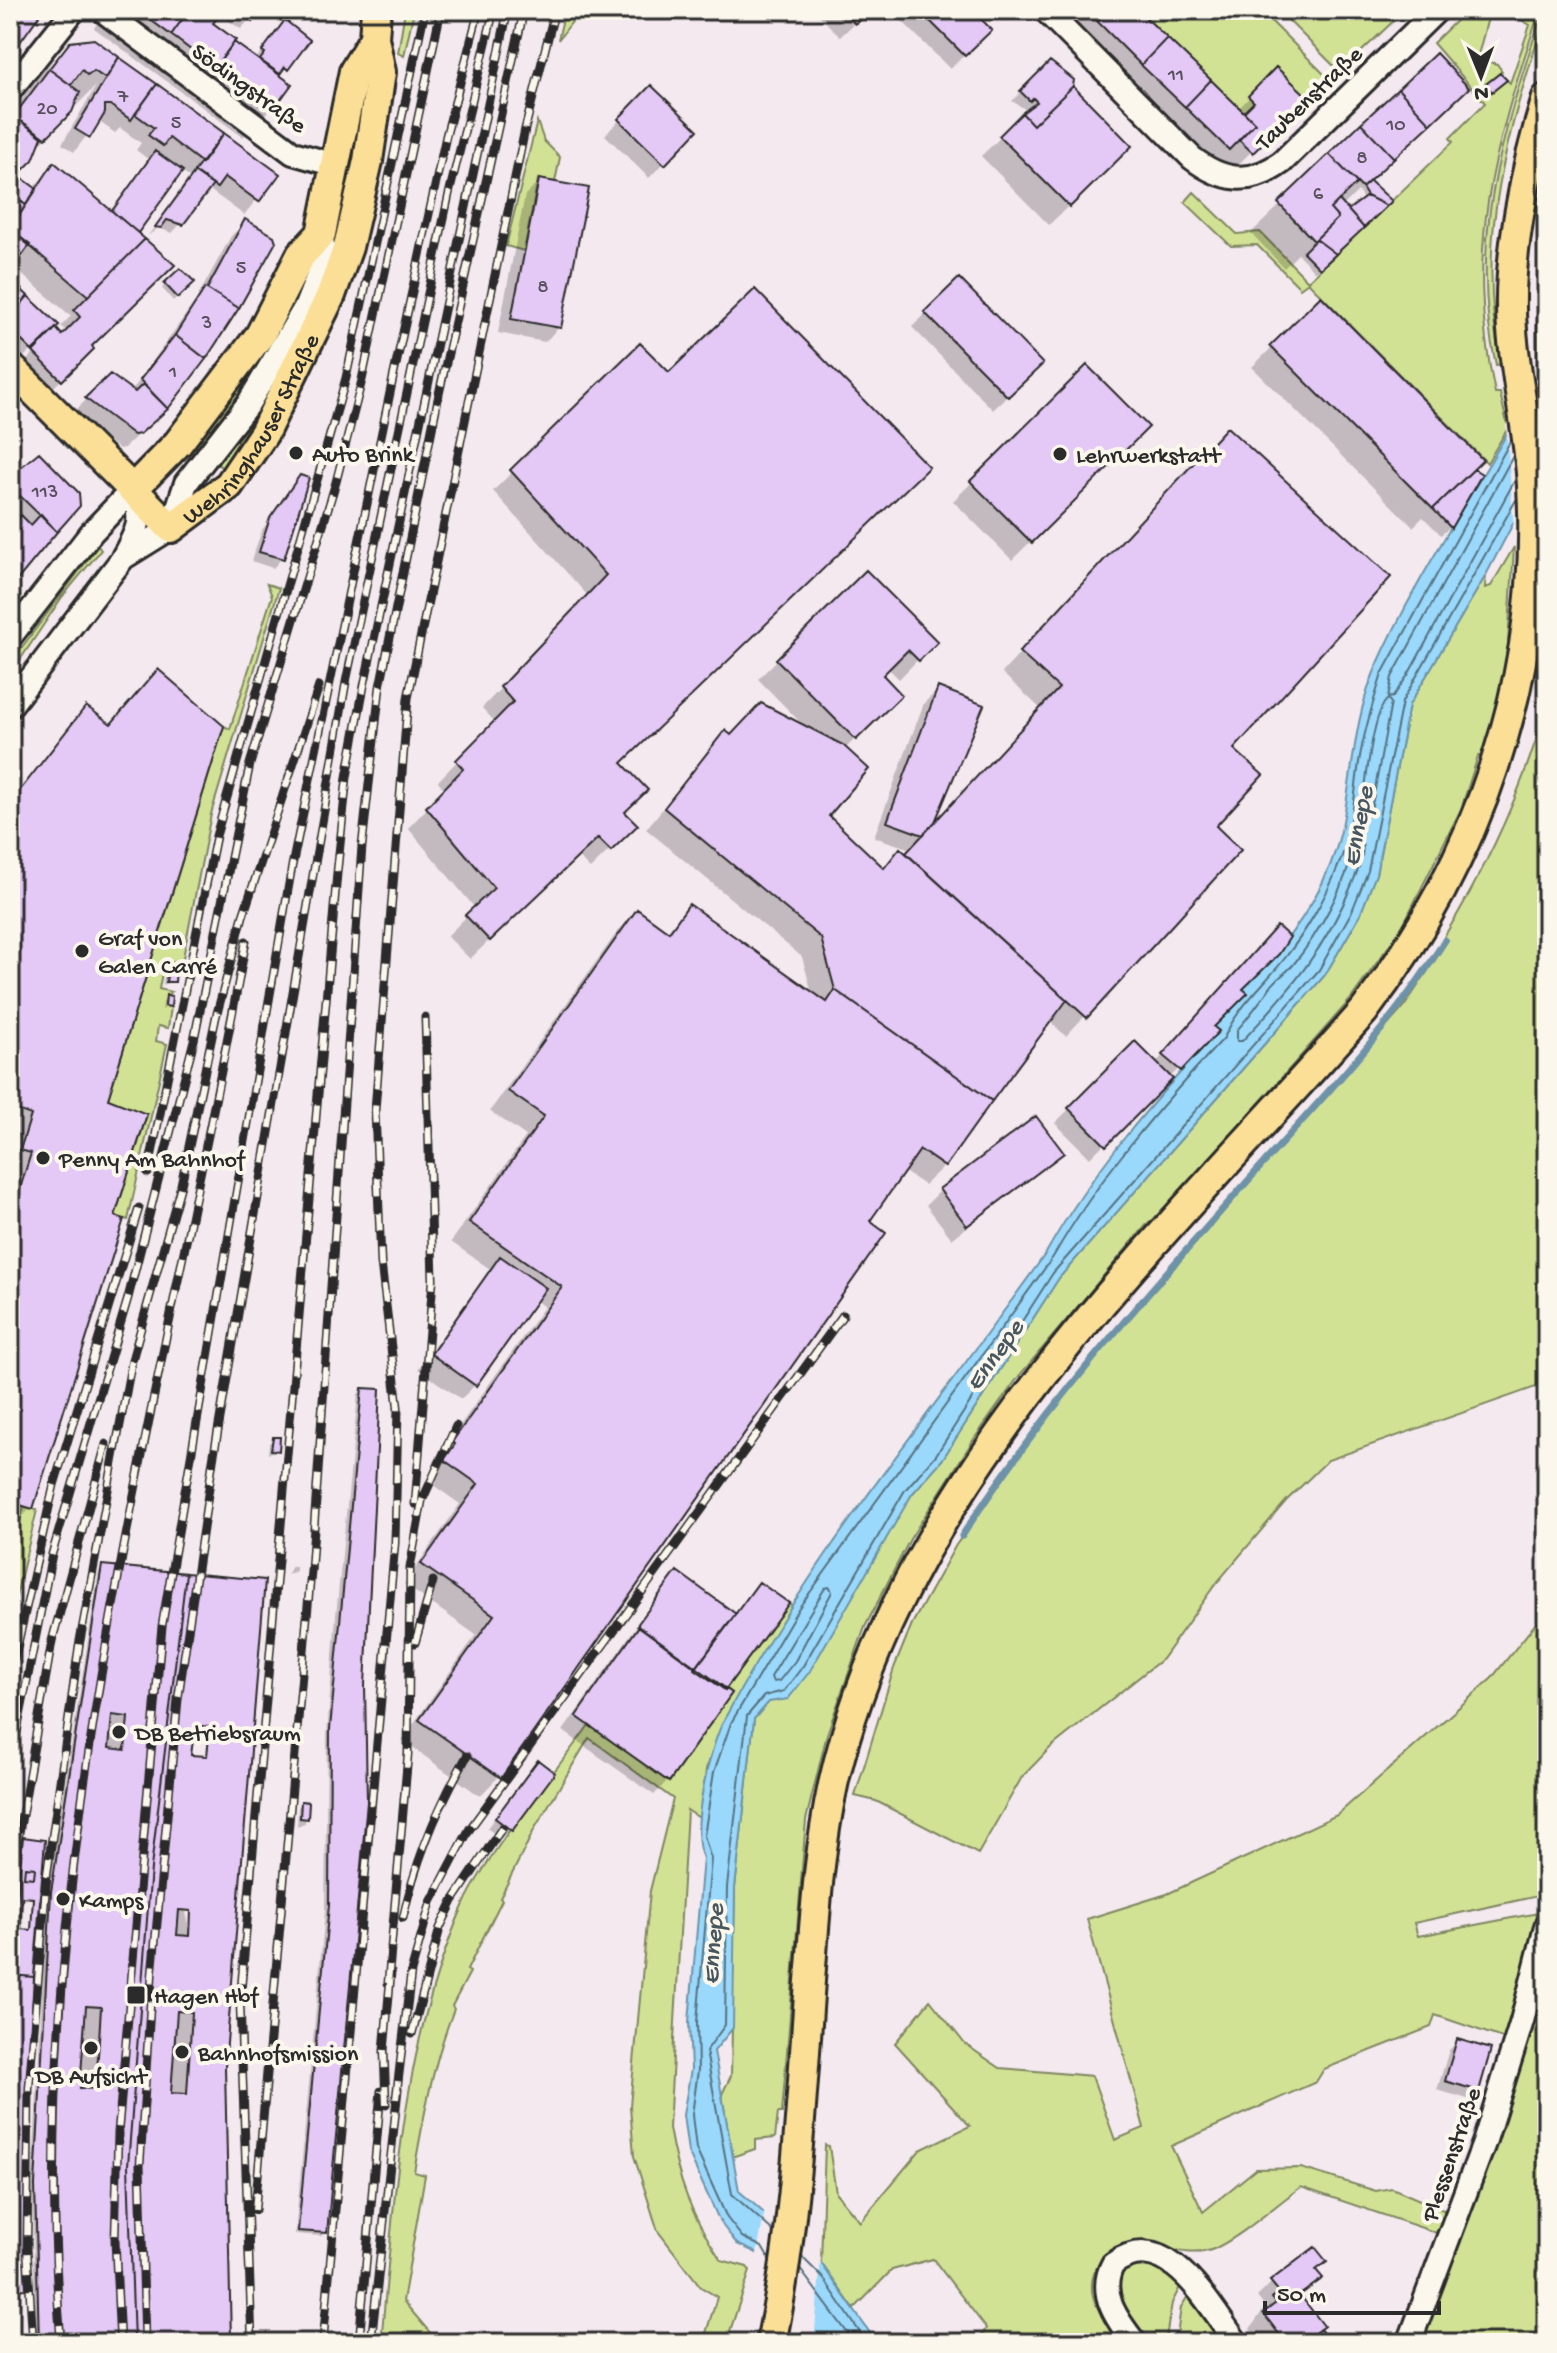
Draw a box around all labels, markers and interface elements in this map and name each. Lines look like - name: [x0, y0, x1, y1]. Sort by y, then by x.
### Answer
- north arrow: [1441, 36, 1521, 116]
- street label: Södingstraße: [185, 38, 312, 142]
- street label: Taubenstraße: [1249, 41, 1370, 159]
- house number: 11: [1167, 65, 1184, 88]
- text: N: [1474, 79, 1489, 105]
- house number: 7: [117, 87, 129, 110]
- house number: 20: [36, 99, 58, 122]
- house number: 5: [171, 113, 181, 136]
- house number: 10: [1385, 115, 1406, 138]
- house number: 8: [1357, 148, 1368, 171]
- house number: 6: [1313, 184, 1324, 207]
- house number: 5: [236, 258, 246, 281]
- house number: 8: [538, 277, 549, 300]
- house number: 3: [201, 313, 212, 336]
- street label: Wehringhauser Straße: [178, 330, 328, 532]
- house number: 1: [168, 362, 177, 385]
- place label: Auto Brink: [312, 442, 416, 471]
- place label: Lehrwerkstatt: [1076, 443, 1222, 472]
- marker: Auto Brink: [287, 444, 305, 462]
- marker: Lehrwerkstatt: [1051, 445, 1069, 463]
- house number: 113: [31, 482, 58, 505]
- water label: Ennepe: [1338, 783, 1384, 869]
- place label: Graf von Galen Carré: [98, 926, 218, 983]
- marker: Graf von Galen Carré: [73, 942, 91, 960]
- place label: Penny Am Bahnhof: [58, 1147, 246, 1176]
- marker: Penny Am Bahnhof: [34, 1149, 52, 1167]
- water label: Ennepe: [960, 1314, 1034, 1398]
- place label: DB Betriebsraum: [133, 1721, 301, 1750]
- marker: DB Betriebsraum: [110, 1723, 128, 1741]
- place label: Kamps: [79, 1888, 144, 1917]
- marker: Kamps: [54, 1890, 72, 1908]
- water label: Ennepe: [697, 1901, 734, 1986]
- marker: Hagen Hbf: [125, 1984, 147, 2006]
- place label: Hagen Hbf: [154, 1984, 260, 2013]
- marker: DB Aufsicht: [82, 2039, 100, 2057]
- place label: Bahnhofsmission: [197, 2041, 359, 2070]
- marker: Bahnhofsmission: [173, 2043, 191, 2061]
- place label: DB Aufsicht: [33, 2064, 149, 2093]
- street label: Plessenstraße: [1417, 2084, 1490, 2227]
- scale bar: [1265, 2265, 1439, 2315]
- text: 50 m: [1277, 2282, 1326, 2311]

